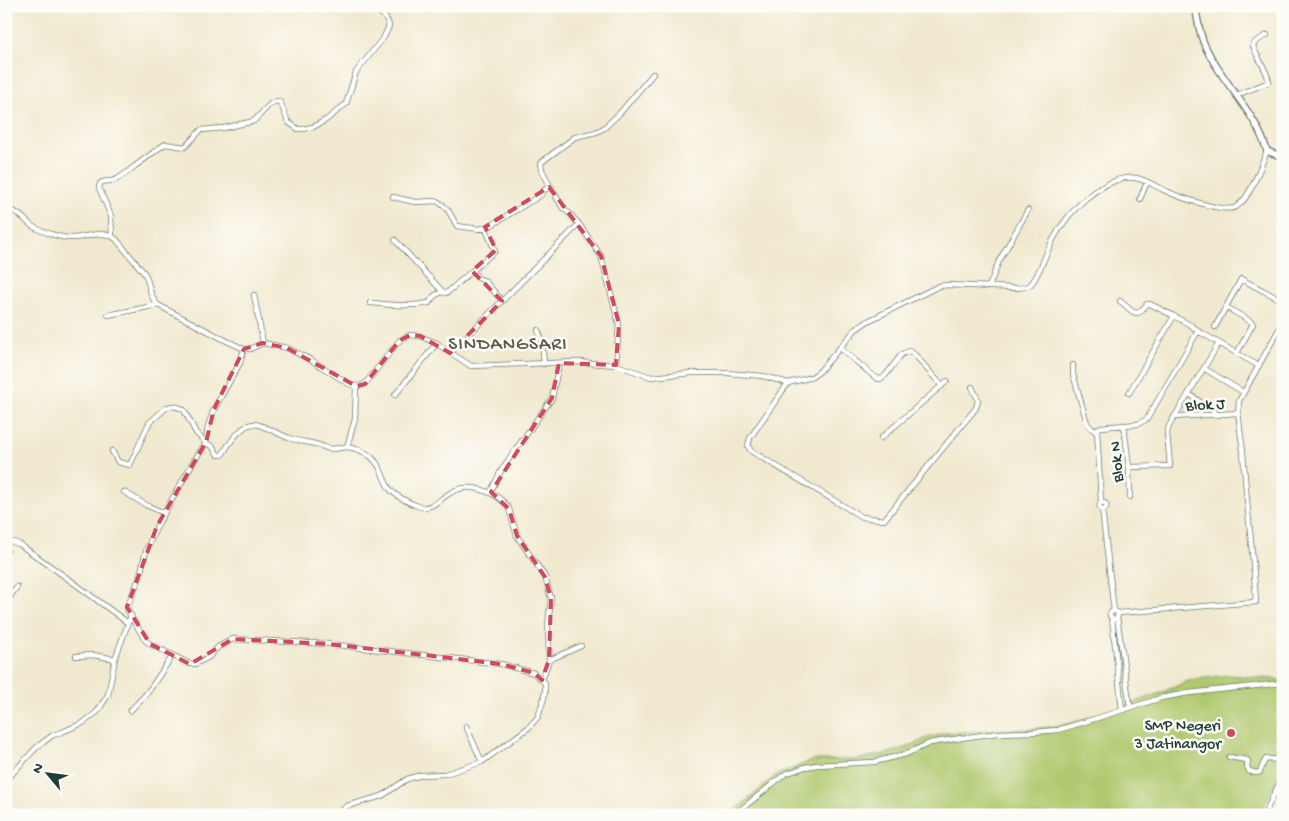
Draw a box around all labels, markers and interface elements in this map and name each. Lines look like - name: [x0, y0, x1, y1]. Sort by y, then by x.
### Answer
- district label: SINDANGSARI: [448, 334, 568, 357]
- street label: Blok J: [1184, 396, 1227, 417]
- street label: Blok N: [1107, 440, 1130, 484]
- place label: SMP Negeri 3 Jatinangor: [1133, 718, 1222, 755]
- marker: SMP Negeri 3 Jatinangor: [1225, 727, 1237, 739]
- north arrow: [22, 748, 72, 798]
- text: N: [29, 761, 48, 777]

